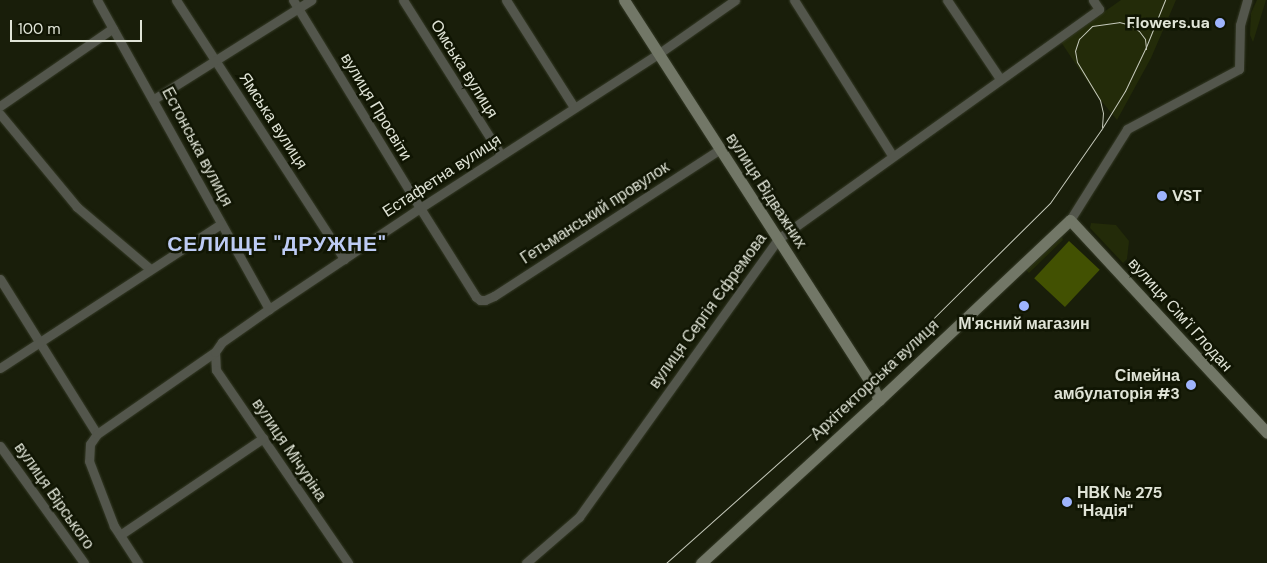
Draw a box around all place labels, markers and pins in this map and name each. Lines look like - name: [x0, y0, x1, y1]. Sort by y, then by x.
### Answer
- place label: Flowers.ua: [1127, 13, 1210, 33]
- marker: Flowers.ua: [1214, 17, 1226, 29]
- place label: VST: [1172, 186, 1202, 206]
- marker: VST: [1156, 190, 1168, 202]
- marker: М'ясний магазин: [1018, 300, 1030, 312]
- place label: М'ясний магазин: [958, 314, 1090, 334]
- place label: Сімейна амбулаторія #3: [1054, 366, 1180, 404]
- marker: Сімейна амбулаторія #3: [1184, 378, 1198, 392]
- place label: НВК № 275 "Надія": [1077, 483, 1163, 521]
- marker: НВК № 275 "Надія": [1061, 496, 1073, 508]

